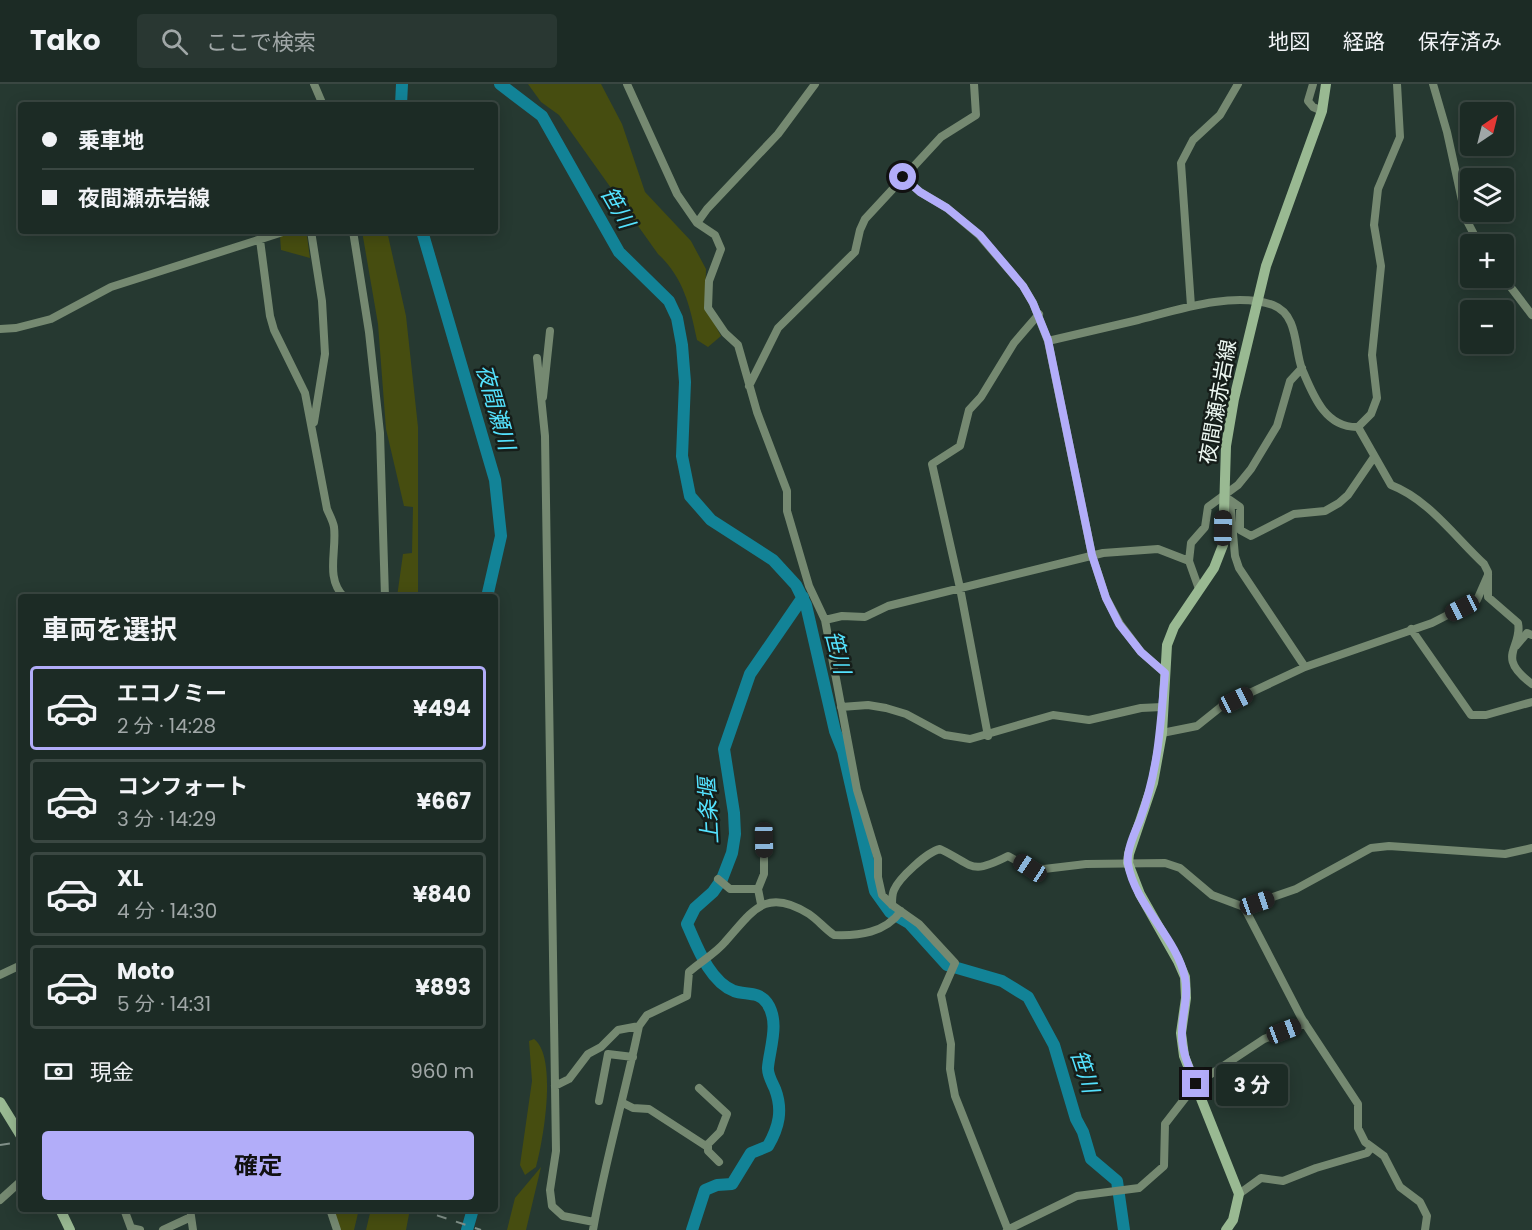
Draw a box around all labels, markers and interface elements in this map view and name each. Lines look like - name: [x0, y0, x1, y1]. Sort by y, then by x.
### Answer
- search box: [137, 14, 557, 68]
- text: Tako: [30, 21, 101, 60]
- icon: search: [158, 25, 191, 58]
- text: ここで検索: [206, 27, 316, 58]
- text: 地図: [1268, 27, 1310, 56]
- text: 経路: [1343, 27, 1385, 56]
- text: 保存済み: [1418, 27, 1502, 56]
- north arrow: [1460, 102, 1514, 156]
- map controls: [1460, 102, 1514, 354]
- text: 乗車地: [78, 125, 144, 156]
- route start: [889, 163, 916, 190]
- button: layers: [1460, 168, 1514, 222]
- water label: 笹川: [593, 180, 643, 236]
- text: 夜間瀬赤岩線: [78, 183, 210, 214]
- button: +: [1460, 234, 1514, 288]
- button: −: [1460, 300, 1514, 354]
- street label: 夜間瀬赤岩線: [1192, 337, 1243, 466]
- water label: 夜間瀬川: [468, 361, 523, 456]
- car: [1214, 510, 1232, 546]
- car: [1442, 592, 1482, 624]
- text: 車両を選択: [42, 611, 177, 648]
- water label: 笹川: [817, 627, 858, 679]
- text: エコノミー: [117, 678, 227, 709]
- icon: car: [45, 681, 99, 735]
- car: [1216, 684, 1256, 716]
- text: ¥494: [413, 693, 471, 724]
- text: 2 分 · 14:28: [117, 712, 216, 740]
- text: コンフォート: [117, 771, 248, 802]
- water label: 上条堰: [691, 773, 726, 845]
- icon: car: [45, 774, 99, 828]
- text: ¥667: [416, 786, 471, 817]
- text: 3 分 · 14:29: [117, 805, 216, 833]
- car: [755, 822, 773, 858]
- car: [1010, 851, 1050, 885]
- text: XL: [117, 863, 143, 894]
- icon: car: [45, 867, 99, 921]
- text: ¥840: [413, 879, 471, 910]
- car: [1237, 889, 1277, 917]
- text: 4 分 · 14:30: [117, 897, 217, 925]
- text: Moto: [117, 956, 174, 987]
- icon: car: [45, 960, 99, 1014]
- text: ¥893: [415, 972, 471, 1003]
- text: 5 分 · 14:31: [117, 990, 211, 1018]
- car: [1264, 1016, 1304, 1046]
- water label: 笹川: [1063, 1045, 1107, 1099]
- icon: cash: [42, 1055, 75, 1088]
- text: 現金: [90, 1057, 134, 1088]
- text: 960 m: [410, 1057, 474, 1085]
- callout: 3 分: [1217, 1063, 1289, 1105]
- route end: [1182, 1070, 1209, 1097]
- text: 3 分: [1234, 1071, 1270, 1099]
- button: 確定: [42, 1131, 474, 1200]

